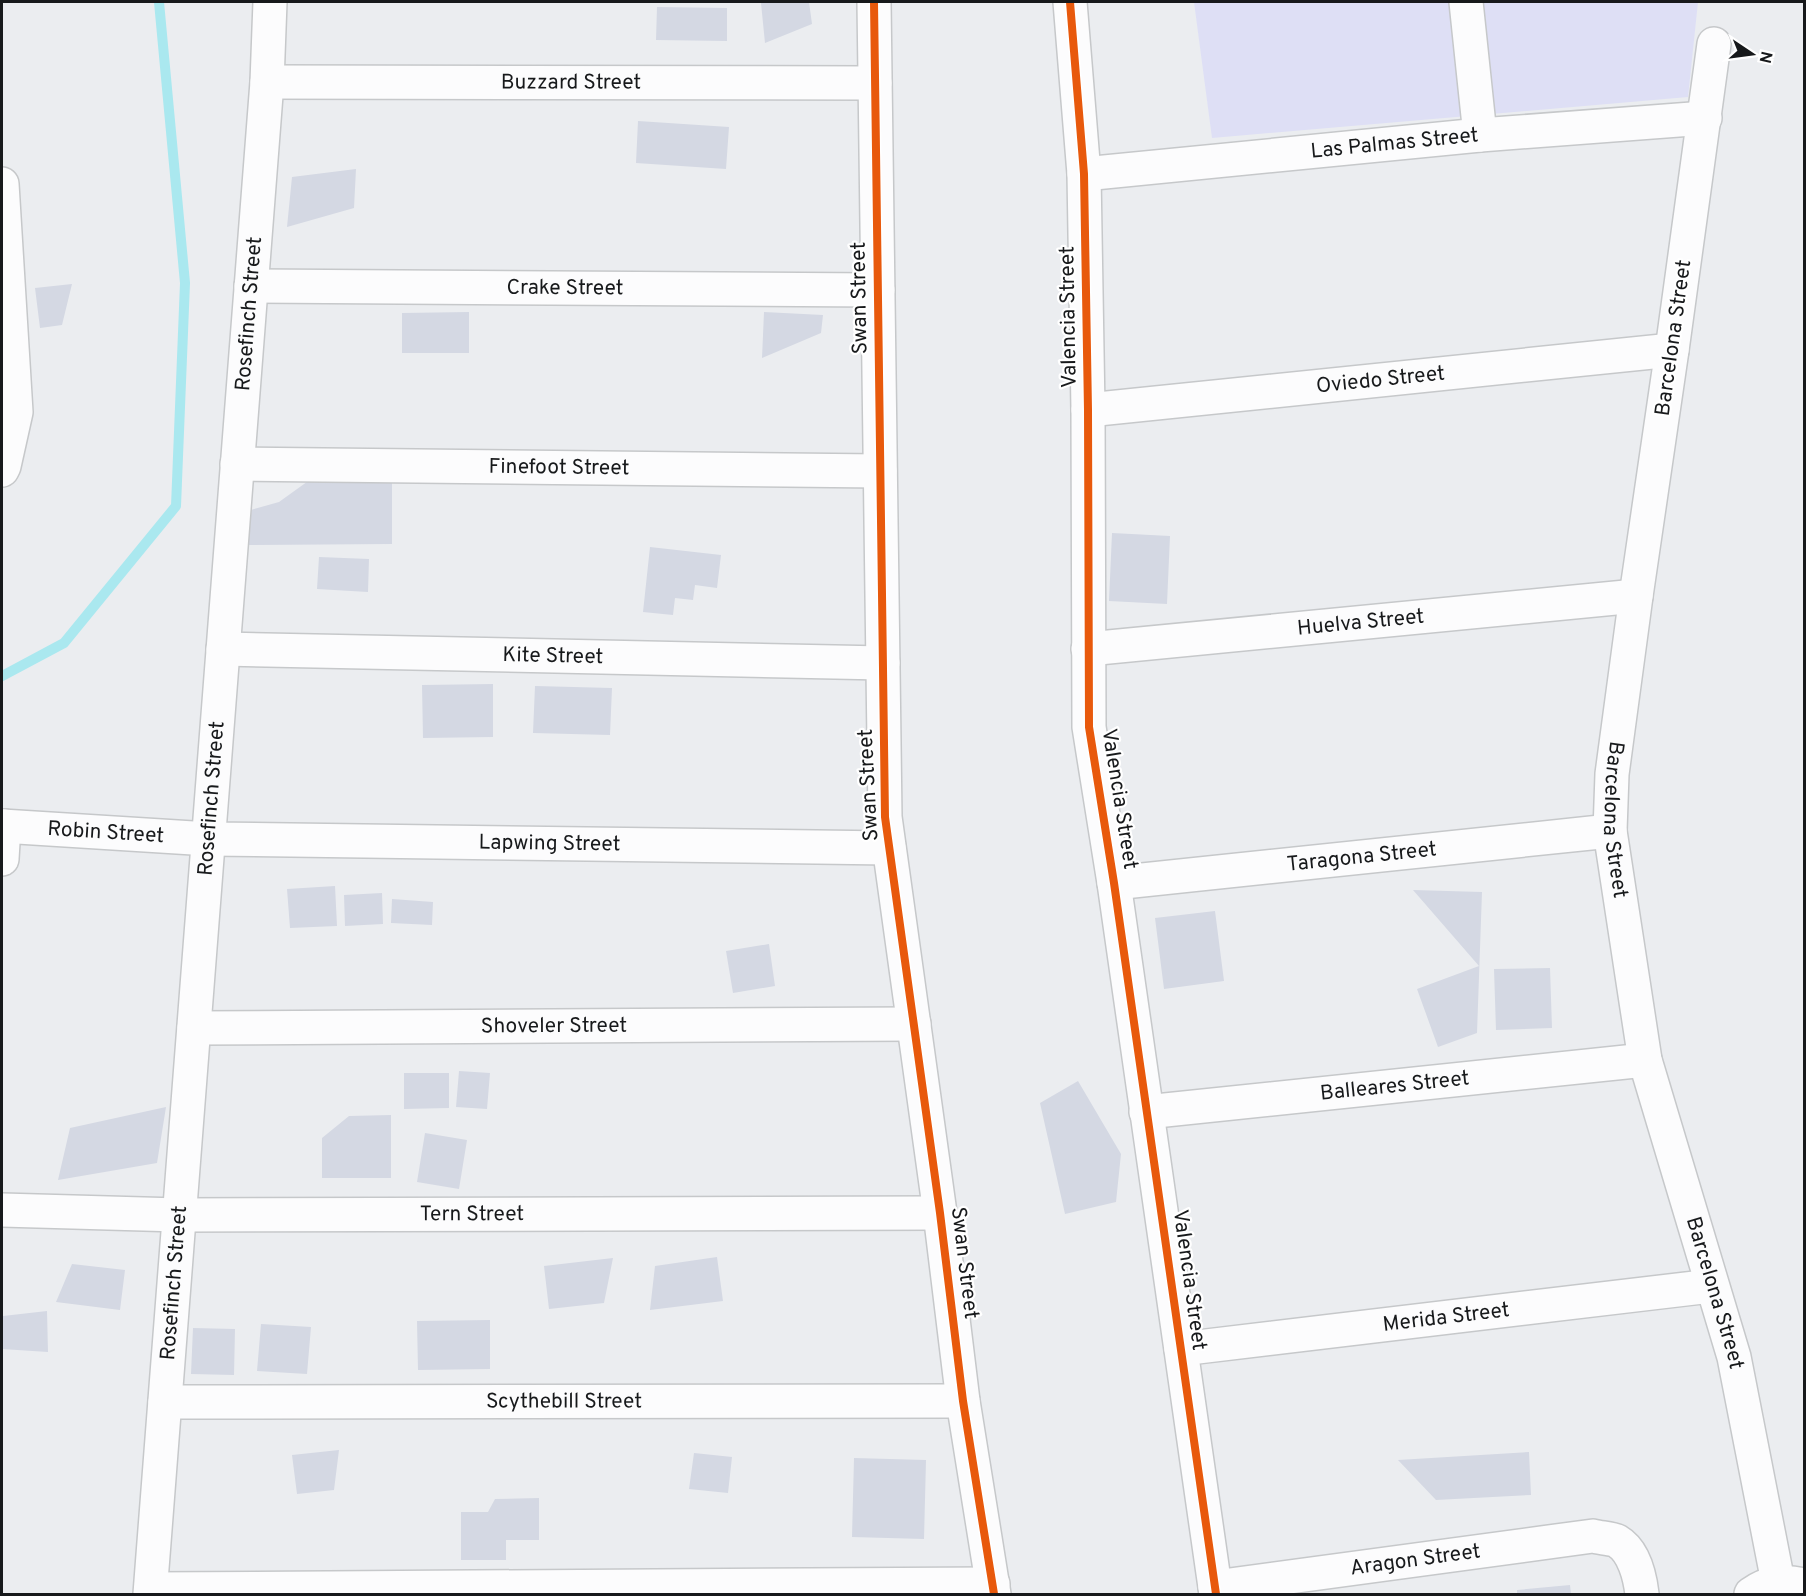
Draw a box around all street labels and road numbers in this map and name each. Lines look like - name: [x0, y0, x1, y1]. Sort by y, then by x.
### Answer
- street label: Buzzard Street: [501, 69, 641, 96]
- street label: Las Palmas Street: [1309, 122, 1480, 165]
- street label: Rosefinch Street: [230, 235, 269, 392]
- street label: Swan Street: [846, 241, 874, 355]
- street label: Valencia Street: [1054, 246, 1084, 388]
- street label: Barcelona Street: [1650, 258, 1698, 418]
- street label: Crake Street: [506, 274, 624, 302]
- street label: Oviedo Street: [1315, 360, 1446, 400]
- street label: Finefoot Street: [488, 453, 630, 482]
- street label: Huelva Street: [1296, 603, 1425, 642]
- street label: Kite Street: [502, 641, 604, 671]
- street label: Rosefinch Street: [192, 720, 231, 877]
- street label: Valencia Street: [1095, 727, 1143, 871]
- street label: Swan Street: [853, 728, 885, 842]
- street label: Barcelona Street: [1596, 739, 1634, 900]
- street label: Robin Street: [47, 815, 165, 850]
- street label: Lapwing Street: [478, 829, 621, 858]
- street label: Taragona Street: [1285, 836, 1438, 878]
- street label: Shoveler Street: [481, 1012, 627, 1040]
- street label: Balleares Street: [1319, 1065, 1471, 1107]
- street label: Tern Street: [420, 1201, 524, 1228]
- street label: Rosefinch Street: [155, 1205, 194, 1361]
- street label: Swan Street: [944, 1206, 984, 1320]
- street label: Valencia Street: [1166, 1208, 1212, 1352]
- street label: Barcelona Street: [1679, 1213, 1750, 1371]
- street label: Merida Street: [1381, 1297, 1511, 1338]
- street label: Scythebill Street: [486, 1388, 642, 1415]
- street label: Aragon Street: [1348, 1538, 1482, 1582]

